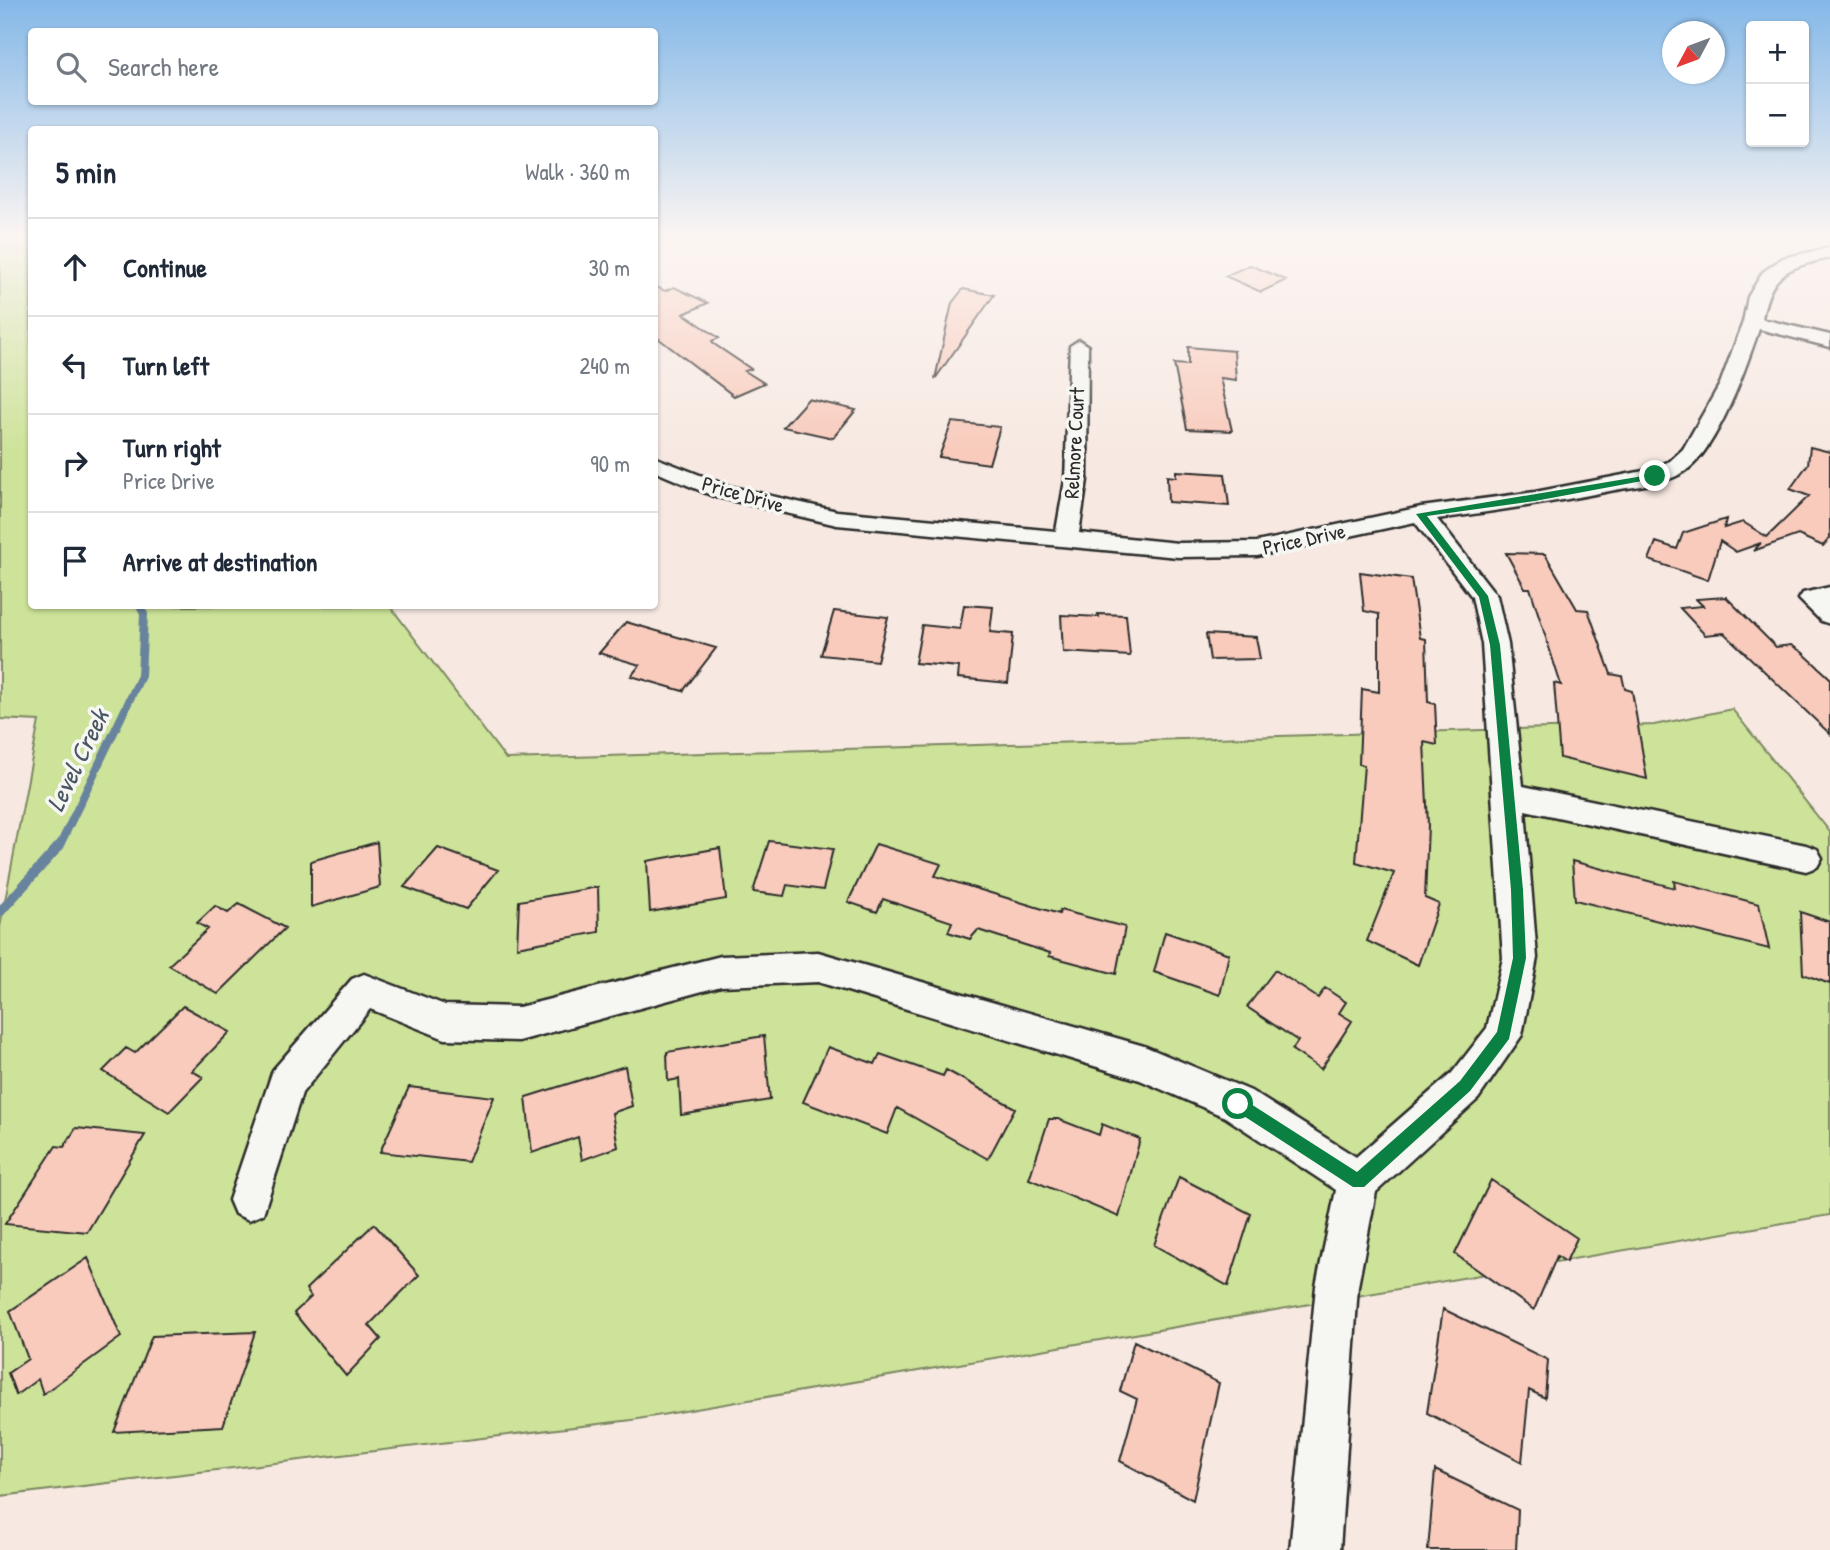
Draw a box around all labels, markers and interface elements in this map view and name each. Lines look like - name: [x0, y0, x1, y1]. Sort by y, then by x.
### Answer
- north arrow: [1662, 21, 1725, 84]
- map controls: [1746, 21, 1809, 147]
- button: +: [1746, 21, 1809, 84]
- search box: [28, 28, 658, 105]
- icon: search: [52, 48, 90, 86]
- text: Search here: [108, 49, 219, 84]
- button: −: [1746, 84, 1809, 147]
- text: 5 min: [56, 152, 116, 192]
- text: Walk · 360 m: [525, 156, 630, 187]
- icon: ahead: [56, 248, 94, 286]
- text: Continue: [123, 250, 207, 285]
- text: 30 m: [588, 252, 630, 283]
- icon: left: [56, 346, 94, 384]
- text: Turn left: [123, 348, 209, 383]
- text: 240 m: [579, 350, 630, 381]
- street label: Relmore Court: [1057, 386, 1091, 499]
- text: Turn right: [123, 430, 221, 465]
- icon: right: [56, 444, 94, 482]
- text: 90 m: [590, 448, 630, 479]
- route end: [1639, 460, 1670, 491]
- text: Price Drive: [123, 465, 215, 496]
- street label: Price Drive: [699, 469, 787, 519]
- street label: Price Drive: [1260, 516, 1348, 562]
- icon: arrive: [56, 542, 94, 580]
- text: Arrive at destination: [123, 544, 318, 579]
- water label: Level Creek: [37, 701, 118, 817]
- route start: [1222, 1088, 1253, 1119]

